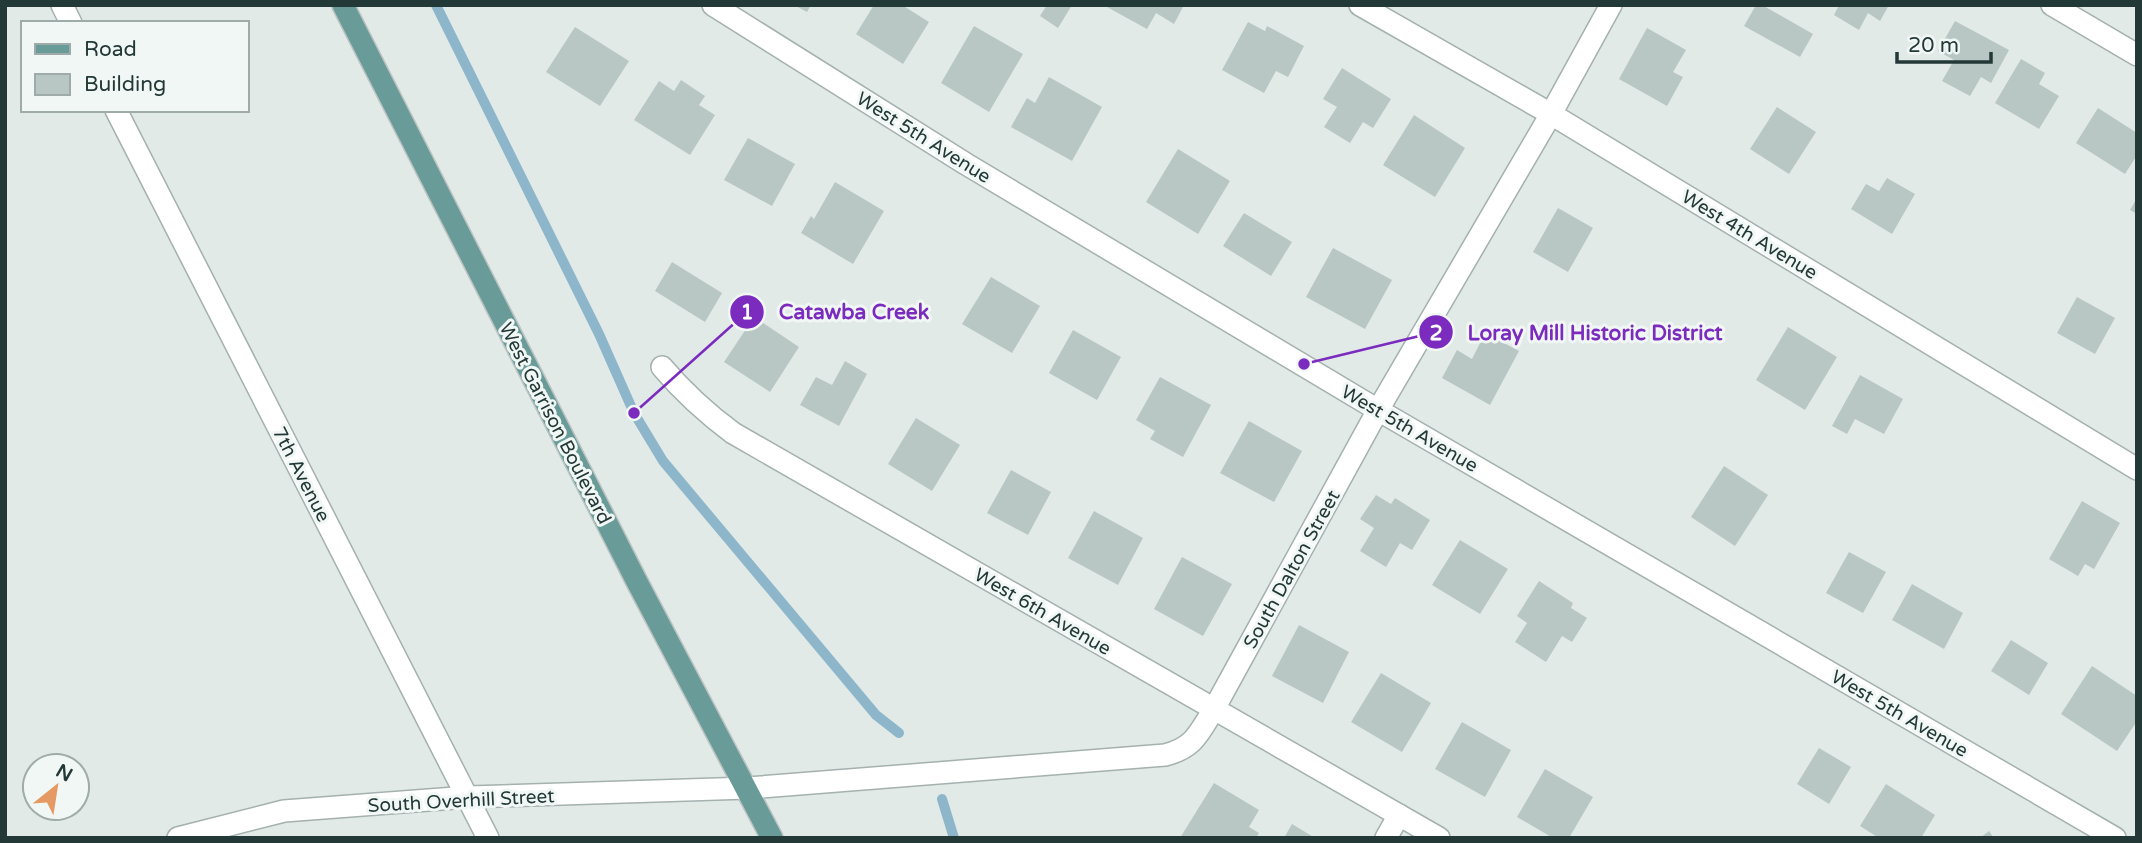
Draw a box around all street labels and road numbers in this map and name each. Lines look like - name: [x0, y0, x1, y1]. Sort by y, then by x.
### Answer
- street label: West 5th Avenue: [852, 88, 995, 188]
- street label: West 4th Avenue: [1678, 186, 1821, 284]
- street label: West Garrison Boulevard: [495, 319, 616, 528]
- street label: West 5th Avenue: [1337, 381, 1482, 477]
- street label: 7th Avenue: [268, 423, 334, 526]
- street label: South Dalton Street: [1239, 486, 1345, 652]
- street label: West 6th Avenue: [970, 564, 1115, 660]
- street label: West 5th Avenue: [1827, 666, 1972, 762]
- street label: South Overhill Street: [367, 785, 555, 817]

